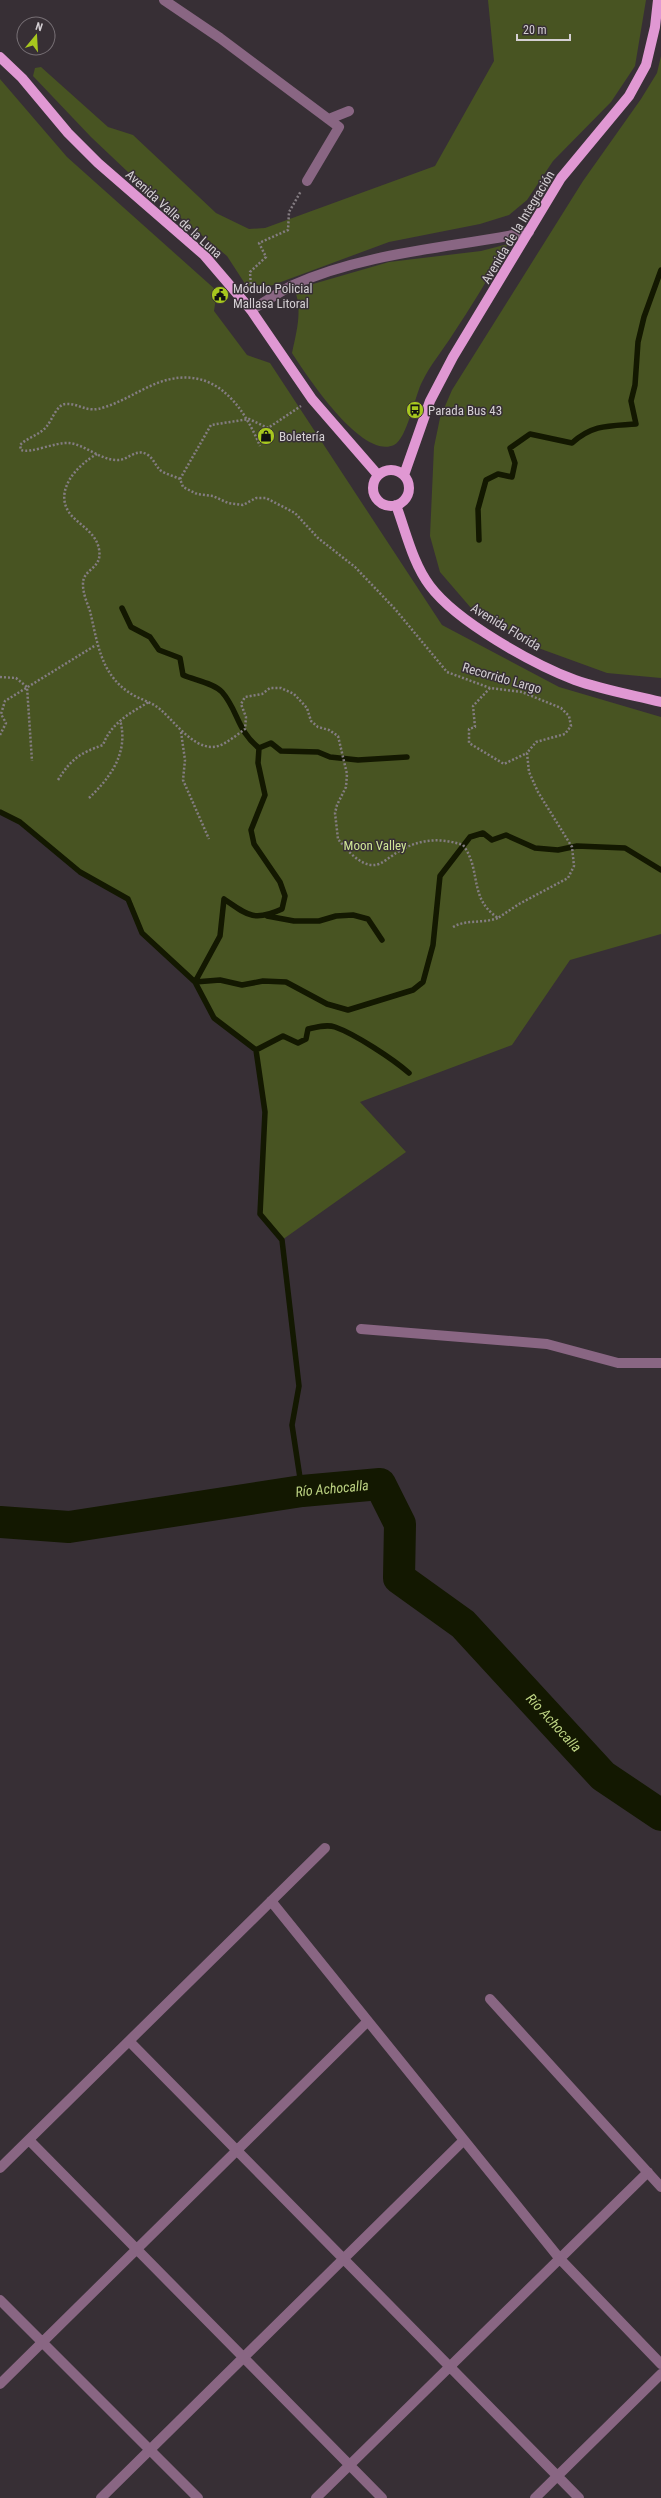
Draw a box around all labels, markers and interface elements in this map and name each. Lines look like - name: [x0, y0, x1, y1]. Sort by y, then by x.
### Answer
- north arrow: [16, 16, 56, 56]
- scale bar: [517, 16, 570, 42]
- text: N: [34, 20, 44, 34]
- text: 20 m: [523, 23, 547, 37]
- street label: Avenida Valle de la Luna: [123, 167, 225, 261]
- street label: Avenida de la Integración: [478, 168, 558, 286]
- place label: Módulo Policial Mallasa Litoral: [233, 281, 312, 311]
- public building icon: Módulo Policial Mallasa Litoral: [210, 285, 230, 305]
- bus stop icon: Parada Bus 43: [405, 400, 425, 420]
- place label: Parada Bus 43: [428, 403, 502, 418]
- shop icon: Boletería: [256, 426, 276, 446]
- place label: Boletería: [279, 429, 325, 444]
- street label: Avenida Florida: [468, 600, 544, 654]
- street label: Recorrido Largo: [461, 660, 543, 696]
- park label: Moon Valley: [344, 838, 407, 853]
- water label: Río Achocalla: [294, 1477, 369, 1500]
- water label: Río Achocalla: [523, 1690, 585, 1755]

